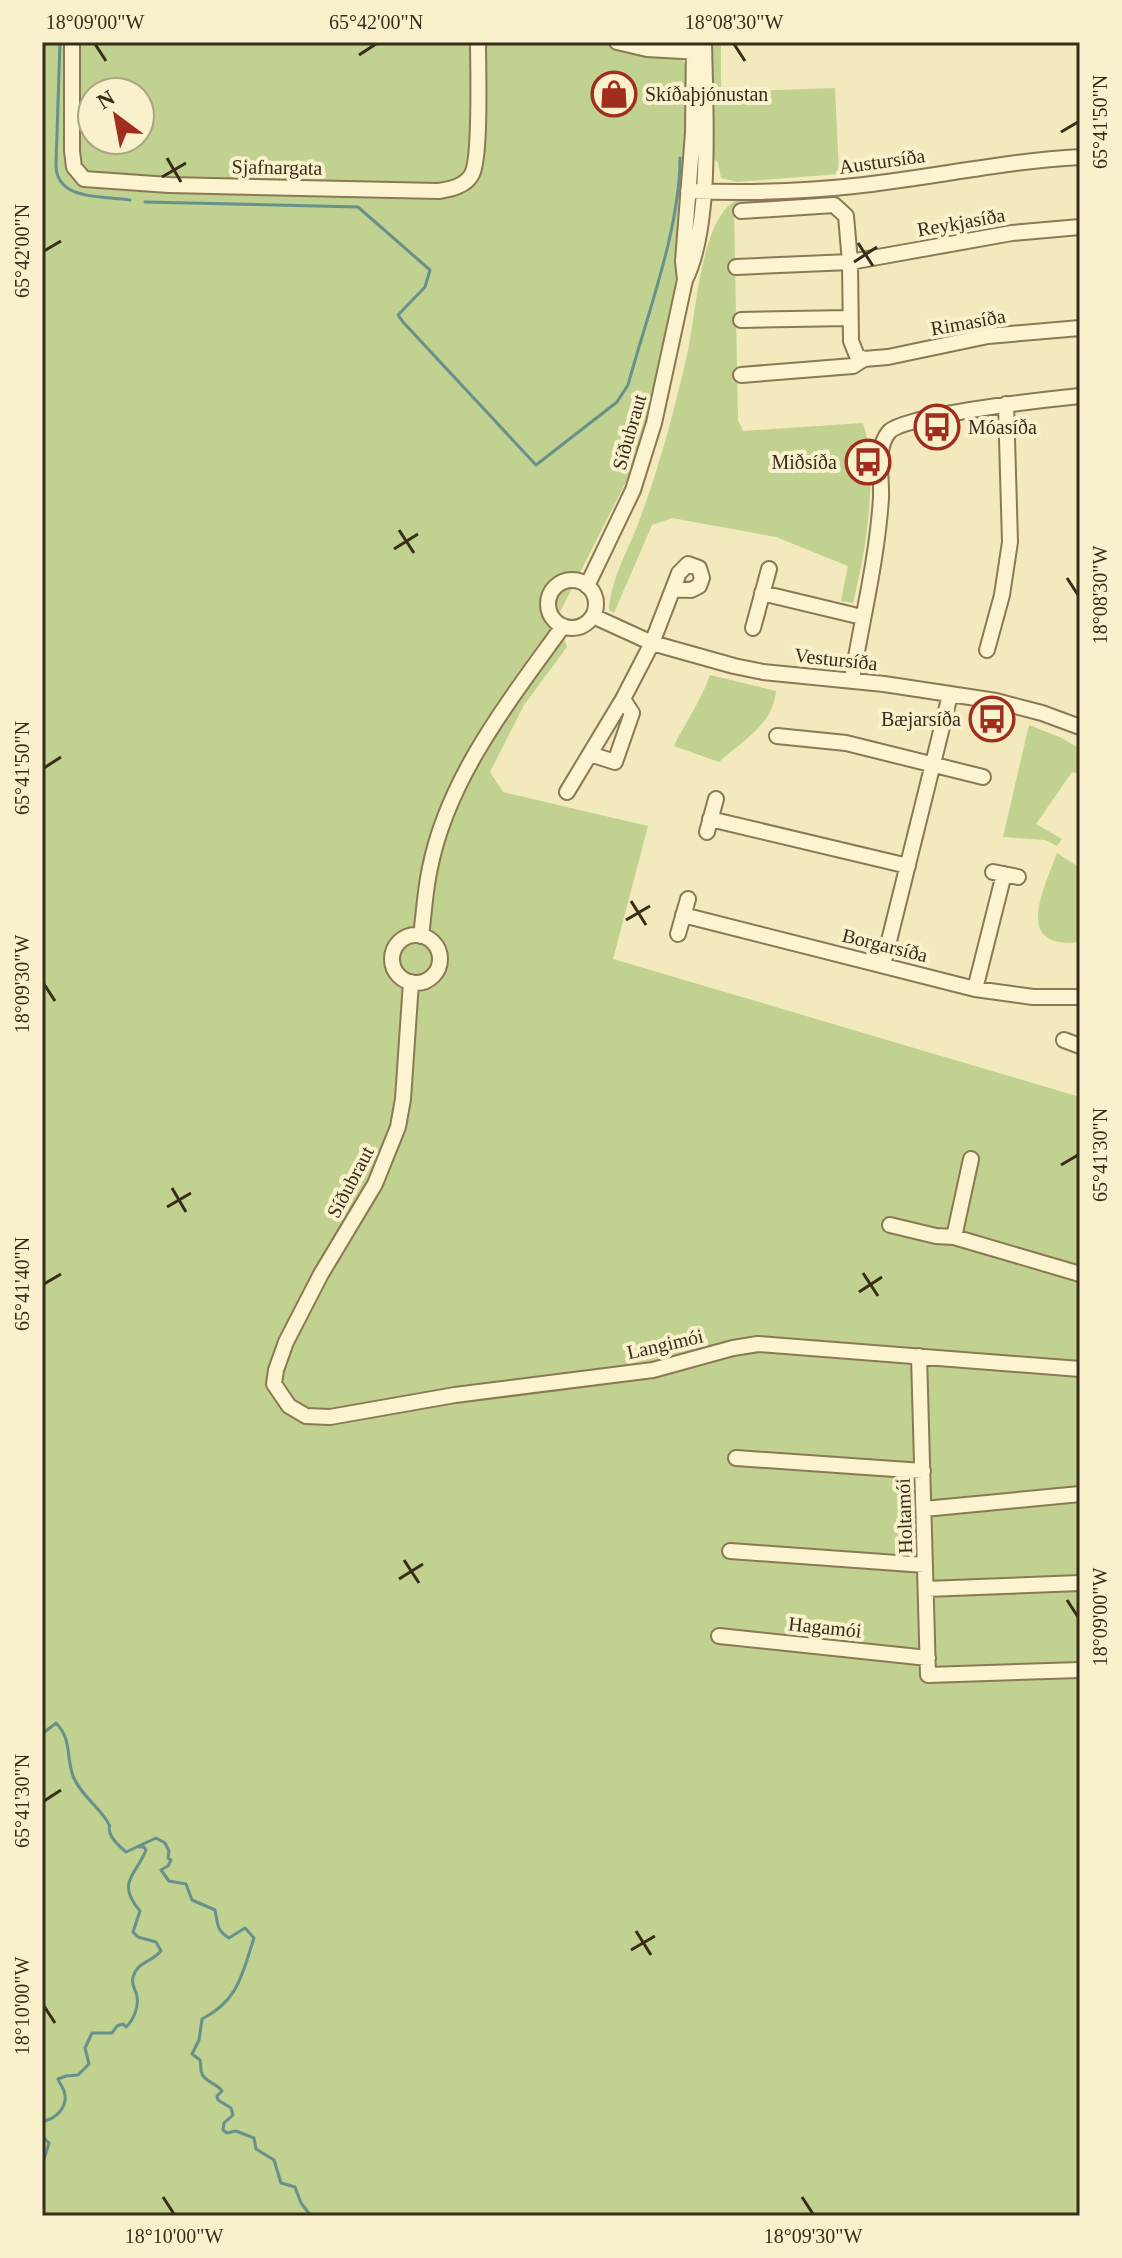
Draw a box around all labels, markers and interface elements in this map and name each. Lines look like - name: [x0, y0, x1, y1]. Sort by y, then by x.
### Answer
- text: 18°09'00"W: [46, 11, 144, 33]
- text: 65°42'00"N: [329, 11, 423, 33]
- text: 18°08'30"W: [685, 11, 783, 33]
- shop icon: Skíðaþjónustan: [590, 70, 638, 118]
- text: 65°41'50"N: [1089, 75, 1111, 169]
- north arrow: [76, 76, 156, 156]
- place label: Skíðaþjónustan: [645, 83, 768, 106]
- text: N: [92, 85, 119, 114]
- street label: Austursíða: [838, 144, 927, 178]
- street label: Sjafnargata: [231, 155, 323, 180]
- street label: Reykjasíða: [915, 203, 1007, 242]
- text: 65°42'00"N: [11, 204, 33, 298]
- street label: Rimasíða: [929, 305, 1007, 339]
- street label: Síðubraut: [608, 391, 650, 472]
- bus stop icon: Móasíða: [913, 403, 961, 451]
- place label: Móasíða: [968, 416, 1037, 438]
- bus stop icon: Miðsíða: [844, 438, 892, 486]
- place label: Miðsíða: [771, 451, 837, 473]
- text: 18°08'30"W: [1089, 546, 1111, 644]
- street label: Vestursíða: [793, 644, 879, 674]
- bus stop icon: Bæjarsíða: [968, 695, 1016, 743]
- place label: Bæjarsíða: [881, 708, 961, 731]
- text: 65°41'50"N: [11, 721, 33, 815]
- street label: Borgarsíða: [840, 924, 930, 967]
- text: 18°09'30"W: [11, 935, 33, 1033]
- text: 65°41'30"N: [1089, 1108, 1111, 1202]
- street label: Síðubraut: [322, 1142, 378, 1222]
- text: 65°41'40"N: [11, 1237, 33, 1331]
- street label: Langimói: [625, 1324, 706, 1364]
- street label: Holtamói: [892, 1477, 916, 1554]
- text: 18°09'00"W: [1089, 1568, 1111, 1666]
- street label: Hagamói: [787, 1612, 863, 1643]
- text: 65°41'30"N: [11, 1754, 33, 1848]
- text: 18°10'00"W: [11, 1957, 33, 2055]
- text: 18°10'00"W: [125, 2225, 223, 2247]
- text: 18°09'30"W: [764, 2225, 862, 2247]

